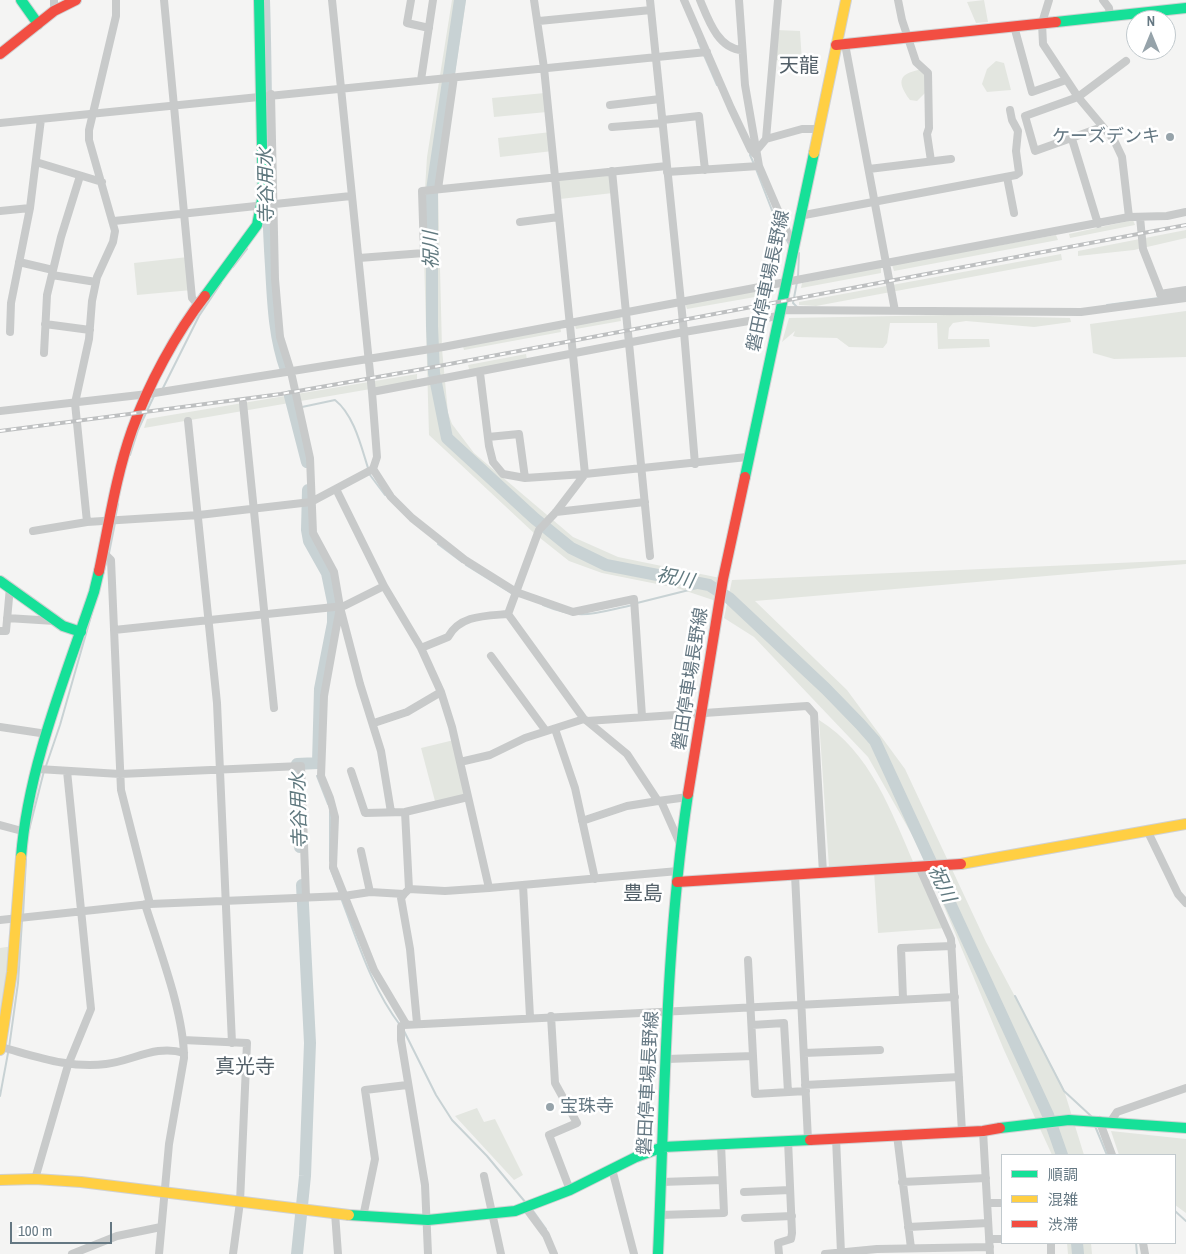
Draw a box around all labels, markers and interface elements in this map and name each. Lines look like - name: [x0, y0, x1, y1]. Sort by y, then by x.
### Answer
- north arrow: [1126, 10, 1176, 60]
- text: N: [1147, 12, 1155, 30]
- district label: 天龍: [779, 55, 819, 79]
- place label: ケーズデンキ: [1052, 126, 1160, 148]
- marker: ケーズデンキ: [1164, 131, 1176, 143]
- water label: 寺谷用水: [255, 148, 279, 224]
- street label: 磐田停車場長野線: [743, 208, 795, 354]
- water label: 祝川: [420, 231, 444, 269]
- water label: 祝川: [654, 564, 696, 594]
- street label: 磐田停車場長野線: [669, 606, 713, 752]
- water label: 寺谷用水: [287, 773, 313, 849]
- water label: 祝川: [923, 862, 959, 906]
- district label: 豊島: [623, 883, 663, 907]
- street label: 磐田停車場長野線: [634, 1011, 664, 1155]
- district label: 真光寺: [215, 1056, 275, 1080]
- place label: 宝珠寺: [560, 1096, 614, 1118]
- marker: 宝珠寺: [544, 1101, 556, 1113]
- legend: [1001, 1154, 1176, 1244]
- text: 順調: [1048, 1164, 1078, 1185]
- text: 混雑: [1048, 1189, 1078, 1210]
- scale bar: [12, 1212, 115, 1244]
- text: 渋滞: [1048, 1214, 1078, 1235]
- text: 100 m: [18, 1220, 52, 1241]

